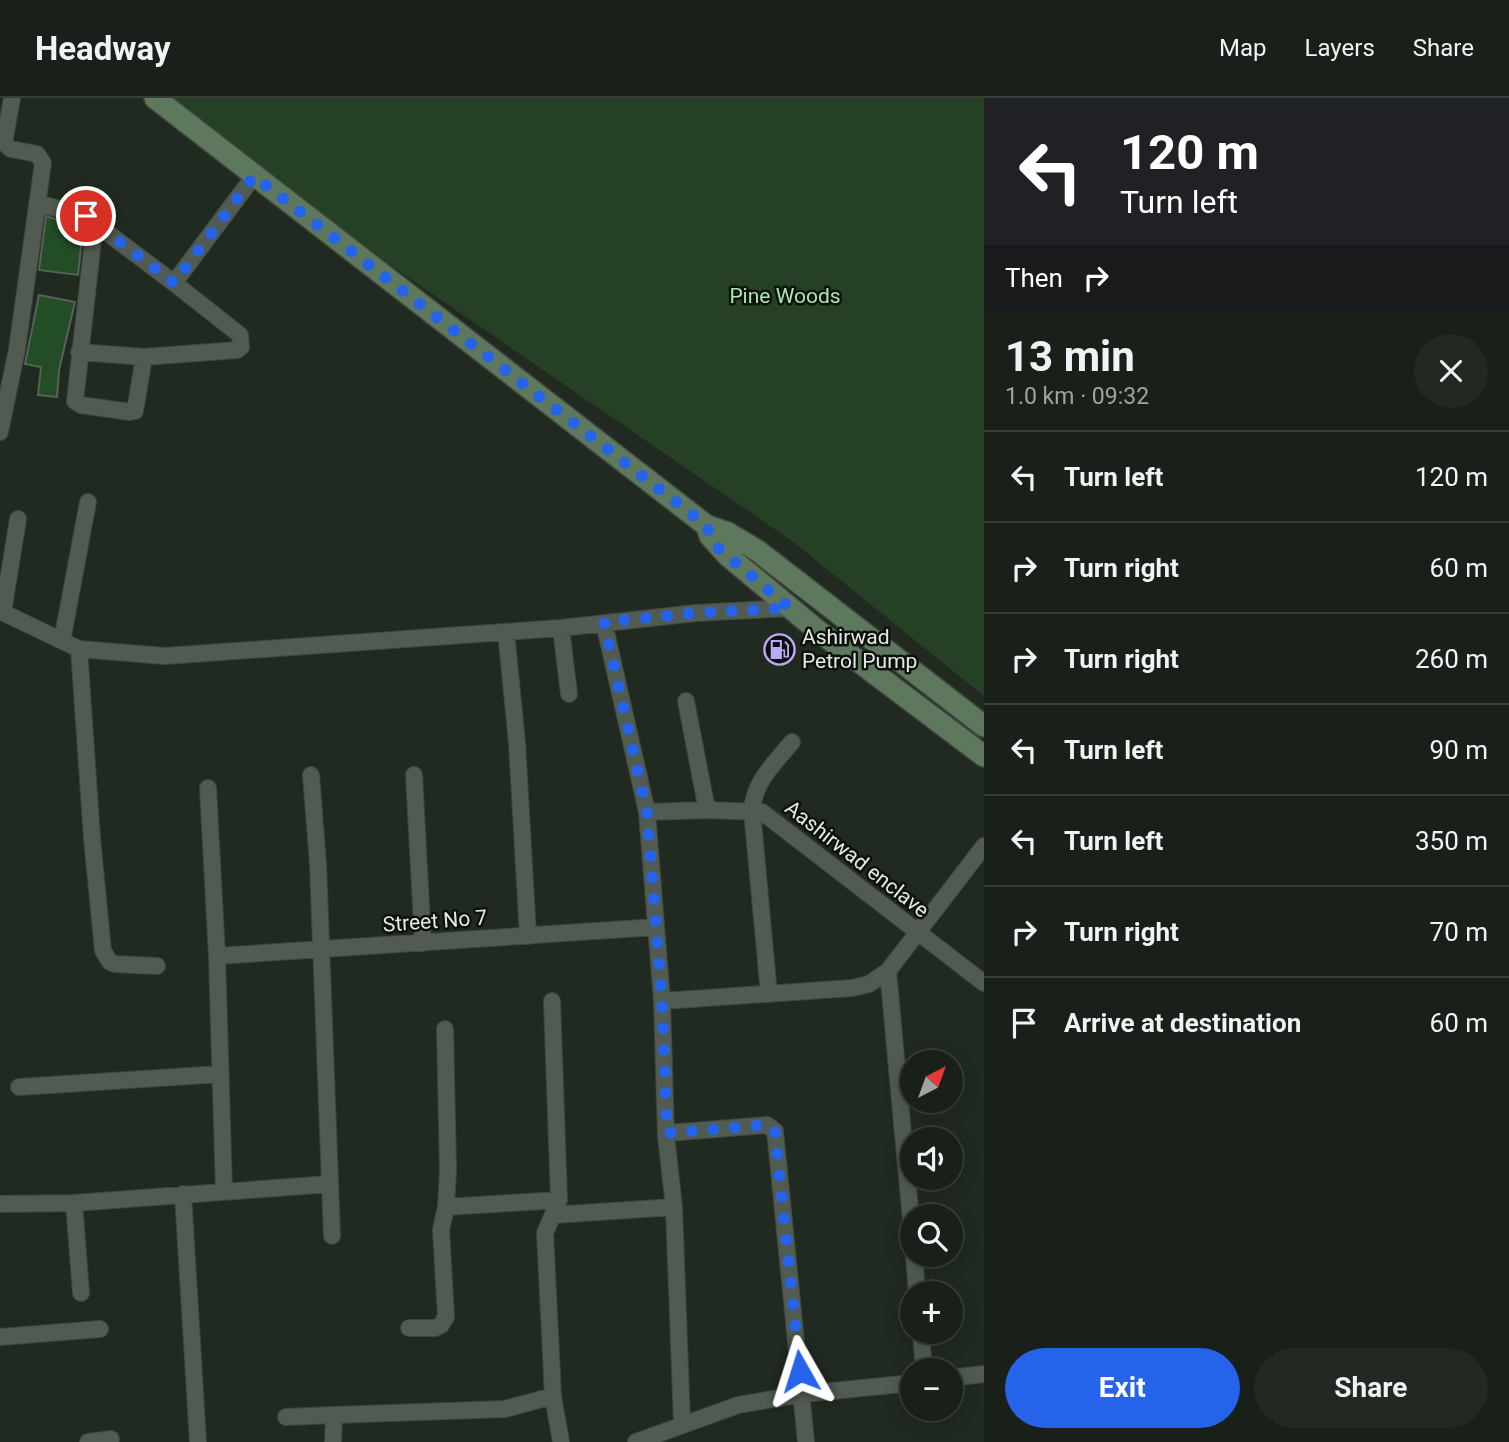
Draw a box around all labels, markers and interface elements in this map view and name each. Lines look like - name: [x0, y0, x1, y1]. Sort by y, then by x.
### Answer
- text: Headway: [35, 29, 171, 68]
- text: Map: [1219, 34, 1267, 62]
- text: Layers: [1305, 34, 1375, 62]
- text: Share: [1413, 34, 1474, 62]
- text: 120 m: [1120, 124, 1259, 181]
- icon: left: [1005, 126, 1096, 217]
- text: Turn left: [1120, 183, 1238, 221]
- pin: [56, 186, 116, 246]
- icon: arrive: [67, 197, 105, 235]
- icon: right: [1077, 259, 1115, 297]
- text: Then: [1005, 263, 1063, 293]
- park label: Pine Woods: [729, 284, 841, 308]
- text: 13 min: [1005, 332, 1135, 381]
- button: close: [1414, 334, 1488, 408]
- text: 1.0 km · 09:32: [1005, 383, 1149, 410]
- icon: left: [1005, 458, 1043, 496]
- text: Turn left: [1064, 462, 1163, 492]
- text: 120 m: [1415, 462, 1488, 492]
- icon: right: [1005, 549, 1043, 587]
- text: Turn right: [1064, 553, 1179, 583]
- text: 60 m: [1430, 553, 1488, 583]
- place label: Ashirwad Petrol Pump: [802, 625, 917, 673]
- fuel station icon: Ashirwad Petrol Pump: [762, 632, 796, 666]
- icon: right: [1005, 640, 1043, 678]
- text: Turn right: [1064, 644, 1179, 674]
- text: 260 m: [1415, 644, 1488, 674]
- icon: left: [1005, 731, 1043, 769]
- text: Turn left: [1064, 735, 1163, 765]
- text: 90 m: [1430, 735, 1488, 765]
- street label: Aashirwad enclave: [780, 796, 934, 922]
- icon: left: [1005, 822, 1043, 860]
- text: Turn left: [1064, 826, 1163, 856]
- text: 350 m: [1415, 826, 1488, 856]
- street label: Street No 7: [382, 905, 488, 937]
- icon: right: [1005, 913, 1043, 951]
- text: Turn right: [1064, 917, 1179, 947]
- text: 70 m: [1430, 917, 1488, 947]
- icon: arrive: [1005, 1004, 1043, 1042]
- text: Arrive at destination: [1064, 1008, 1301, 1038]
- text: 60 m: [1430, 1008, 1488, 1038]
- north arrow: [900, 1050, 962, 1113]
- map controls: [900, 1050, 963, 1421]
- button: sound: [900, 1127, 963, 1190]
- button: search: [900, 1204, 963, 1267]
- button: +: [900, 1281, 963, 1344]
- position arrow: [763, 1334, 837, 1408]
- button: Exit: [1005, 1348, 1240, 1428]
- button: Share: [1254, 1348, 1488, 1428]
- button: −: [900, 1358, 963, 1421]

